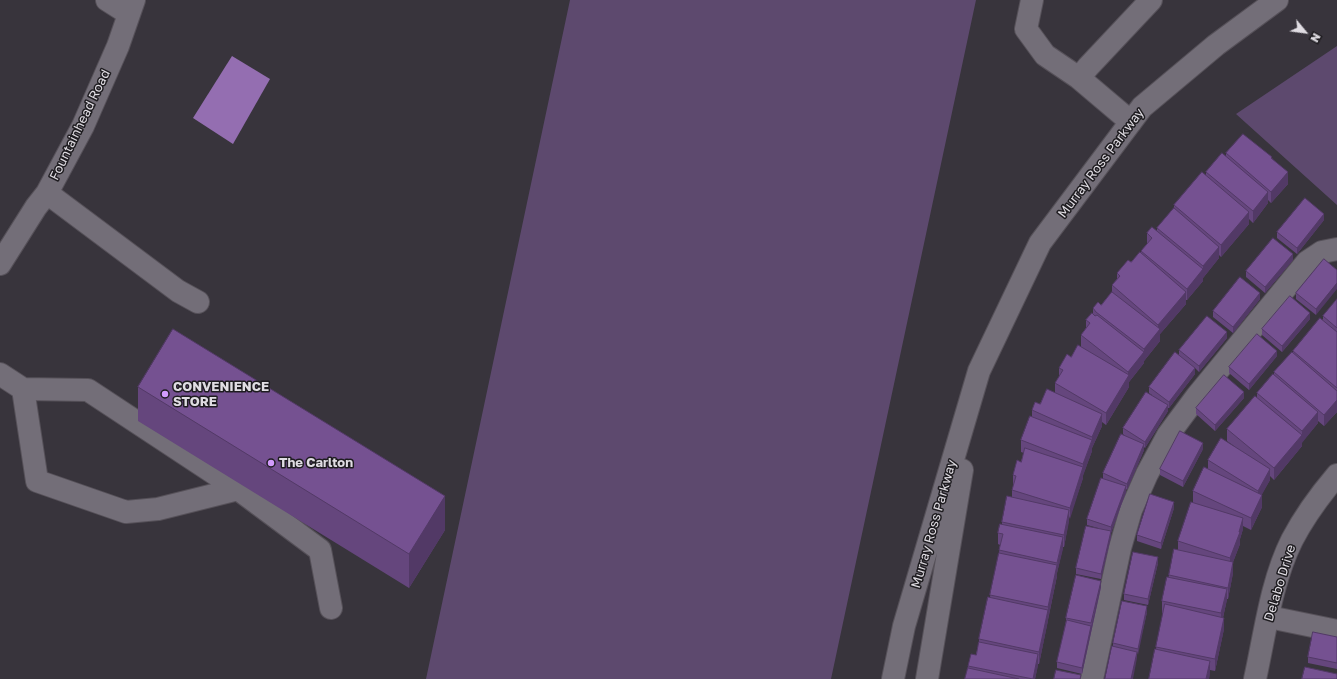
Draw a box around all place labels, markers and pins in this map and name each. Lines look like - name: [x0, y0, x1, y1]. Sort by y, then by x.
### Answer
- place label: CONVENIENCE STORE: [173, 379, 269, 410]
- marker: CONVENIENCE STORE: [160, 389, 170, 399]
- place label: The Carlton: [279, 455, 353, 471]
- marker: The Carlton: [266, 458, 276, 468]

